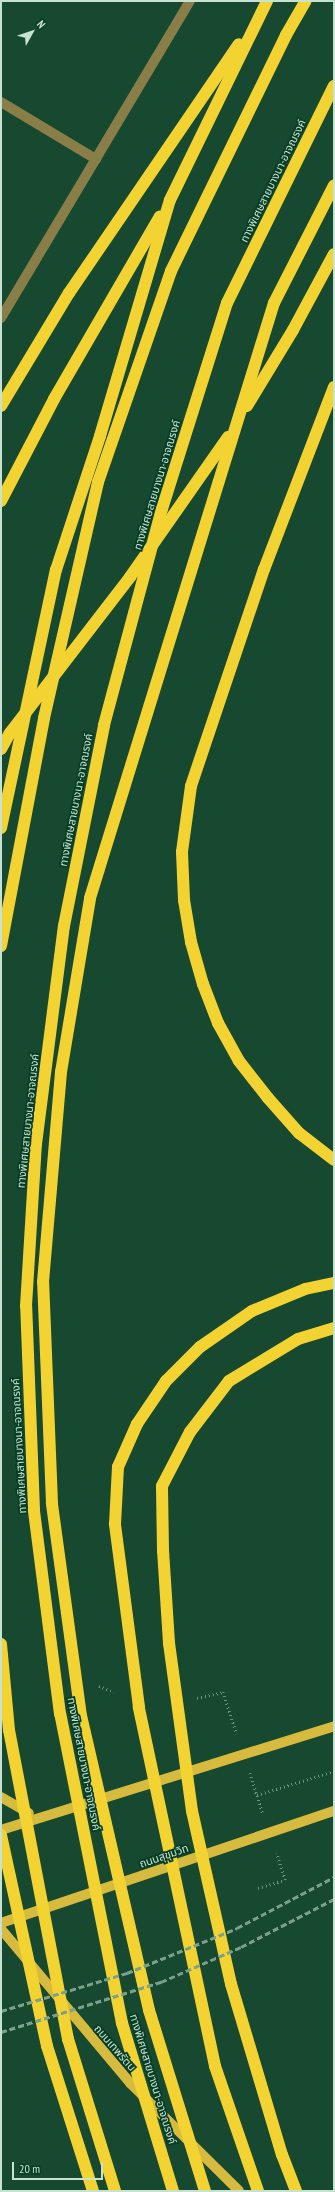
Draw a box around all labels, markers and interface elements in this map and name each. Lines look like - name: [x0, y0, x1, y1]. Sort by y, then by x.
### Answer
- north arrow: [12, 12, 52, 52]
- text: N: [34, 18, 48, 31]
- street label: ทางพิเศษสายบางนา-อาจณรงค์: [237, 117, 309, 245]
- street label: ทางพิเศษสายบางนา-อาจณรงค์: [131, 418, 183, 552]
- street label: ทางพิเศษสายบางนา-อาจณรงค์: [57, 732, 95, 868]
- street label: ทางพิเศษสายบางนา-อาจณรงค์: [14, 1053, 42, 1189]
- street label: ทางพิเศษสายบางนา-อาจณรงค์: [9, 1378, 29, 1514]
- street label: ทางพิเศษสายบางนา-อาจณรงค์: [65, 1696, 103, 1832]
- street label: ถนนสุขุมวิท: [138, 1841, 190, 1871]
- street label: ทางพิเศษสายบางนา-อาจณรงค์: [127, 2012, 179, 2146]
- street label: ถนนเทพรัตน: [91, 2022, 139, 2074]
- scale bar: [14, 2154, 105, 2180]
- text: 20 m: [19, 2161, 40, 2176]

